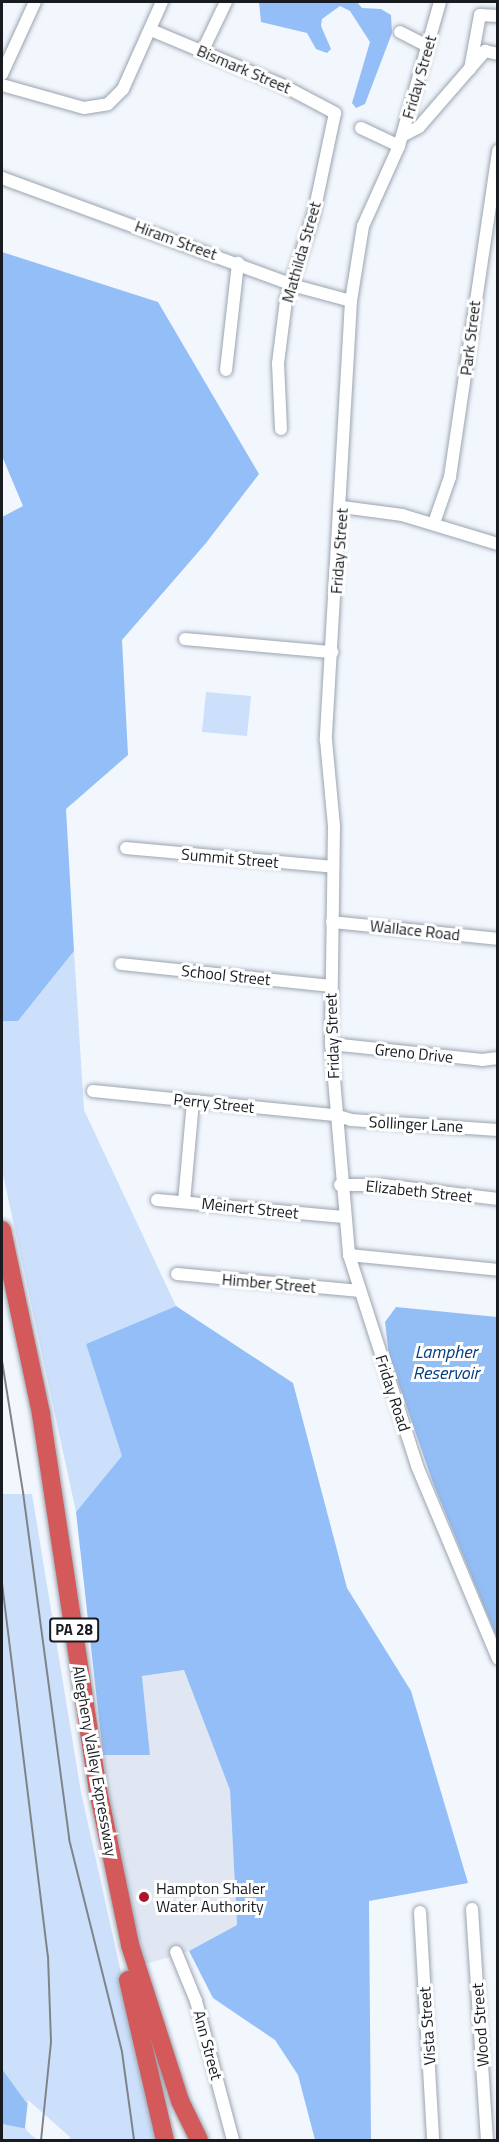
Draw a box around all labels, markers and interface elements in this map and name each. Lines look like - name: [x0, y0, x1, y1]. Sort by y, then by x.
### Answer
- street label: Friday Street: [398, 33, 440, 121]
- street label: Bismark Street: [194, 41, 294, 97]
- street label: Mathilda Street: [277, 199, 325, 305]
- street label: Hiram Street: [132, 216, 220, 264]
- street label: Park Street: [456, 299, 484, 377]
- street label: Friday Street: [326, 507, 352, 595]
- street label: Summit Street: [180, 844, 280, 872]
- street label: Wallace Road: [369, 916, 461, 944]
- street label: School Street: [180, 961, 272, 989]
- street label: Friday Street: [321, 993, 343, 1079]
- street label: Greno Drive: [374, 1039, 454, 1067]
- street label: Perry Street: [173, 1089, 255, 1117]
- street label: Sollinger Lane: [368, 1112, 464, 1136]
- street label: Elizabeth Street: [365, 1176, 473, 1206]
- street label: Meinert Street: [200, 1193, 300, 1223]
- street label: Himber Street: [221, 1269, 317, 1297]
- water label: Lampher Reservoir: [413, 1342, 479, 1384]
- street label: Friday Road: [372, 1352, 414, 1434]
- road number: PA 28: [48, 1618, 100, 1642]
- street label: Allegheny Valley Expressway: [69, 1664, 121, 1858]
- place label: Hampton Shaler Water Authority: [156, 1878, 265, 1916]
- marker: Hampton Shaler Water Authority: [137, 1890, 151, 1904]
- street label: Wood Street: [467, 1982, 493, 2068]
- street label: Vista Street: [415, 1986, 439, 2066]
- street label: Ann Street: [189, 2008, 227, 2082]

